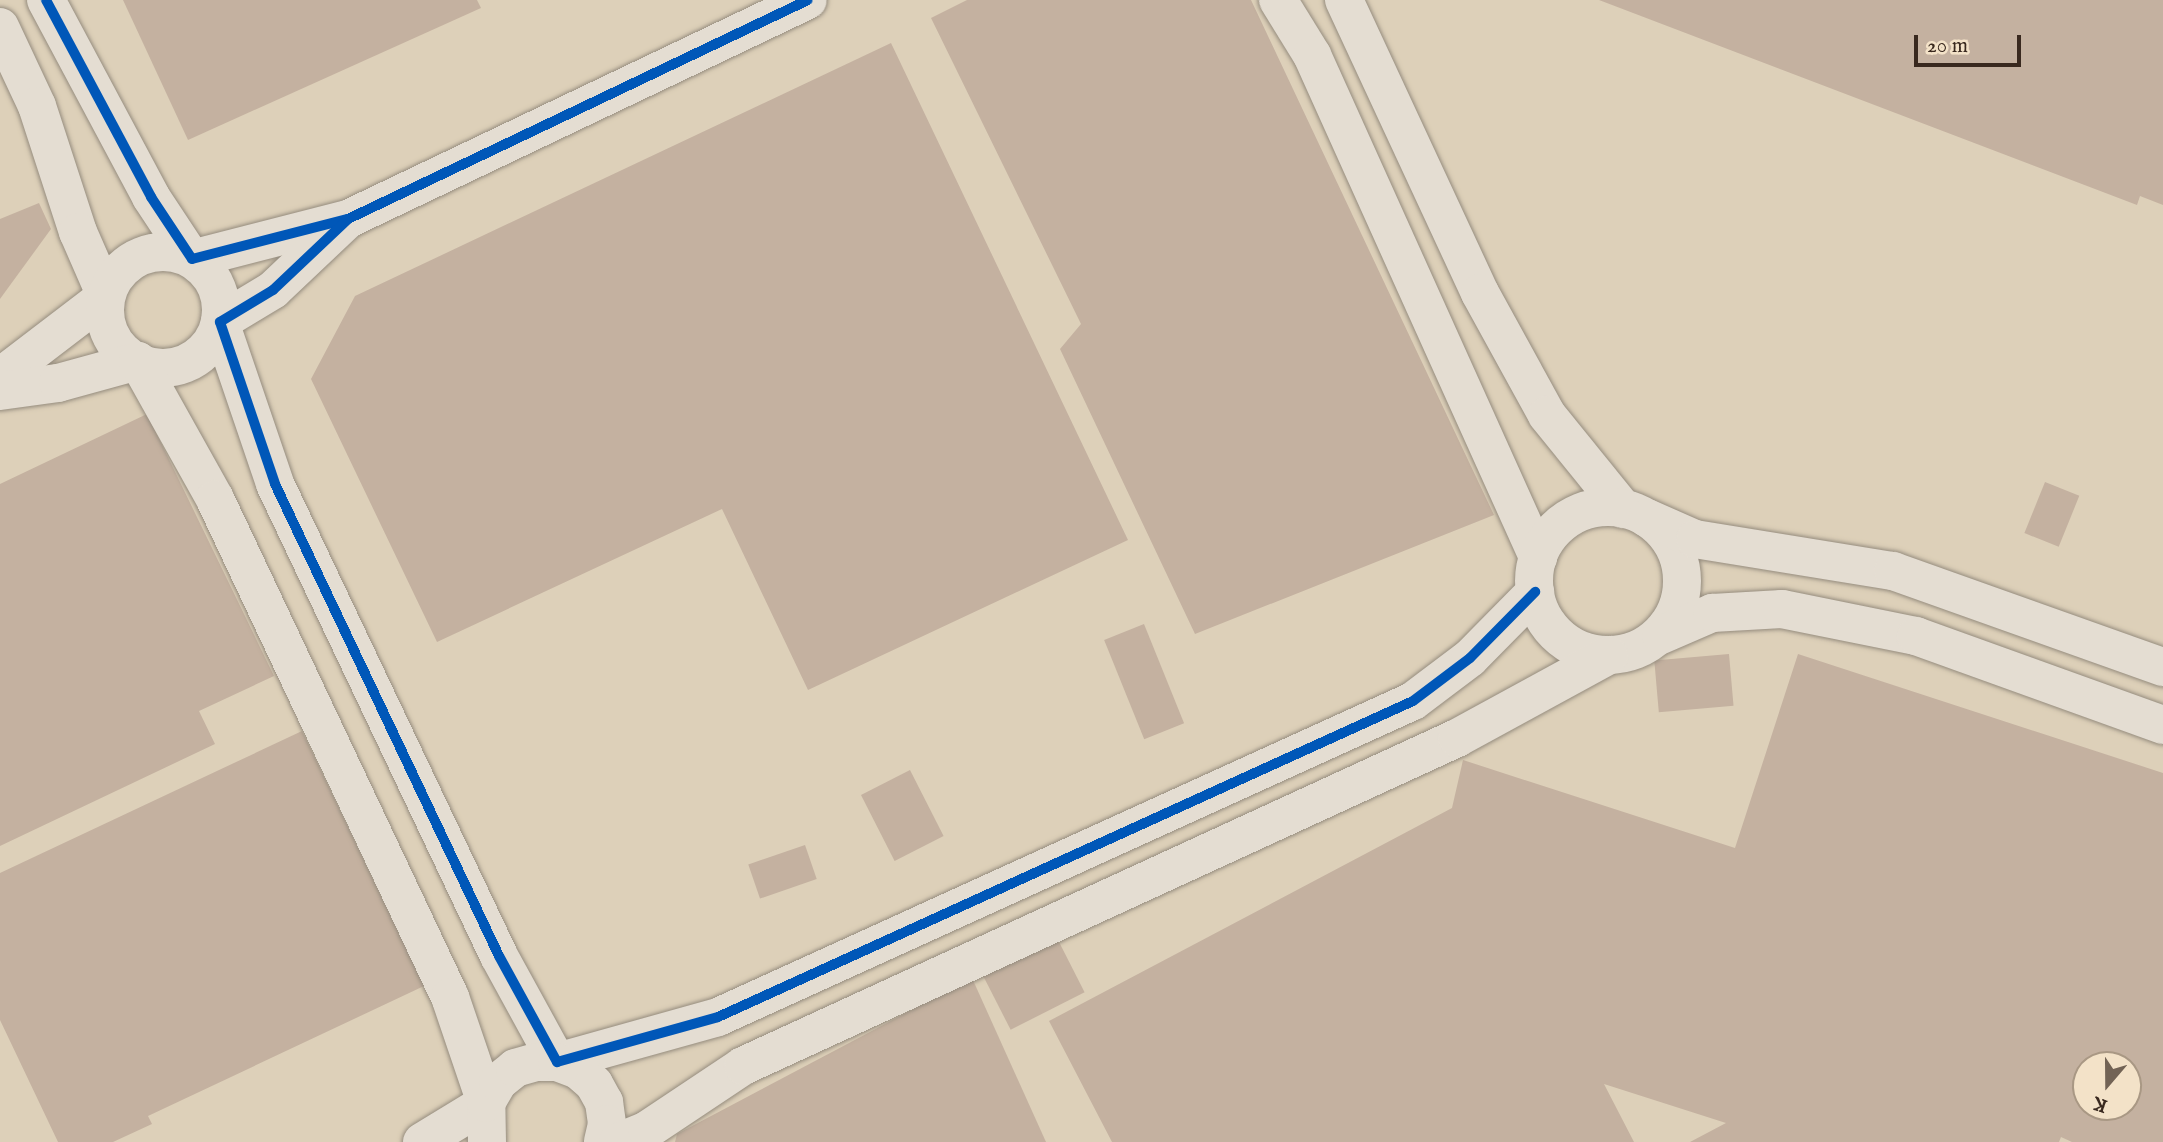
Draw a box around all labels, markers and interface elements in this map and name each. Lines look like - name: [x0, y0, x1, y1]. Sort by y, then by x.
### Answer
- scale bar: [1918, 21, 2025, 65]
- text: 20 m: [1927, 33, 1968, 60]
- north arrow: [2072, 1051, 2142, 1121]
- text: K: [2090, 1090, 2111, 1117]

